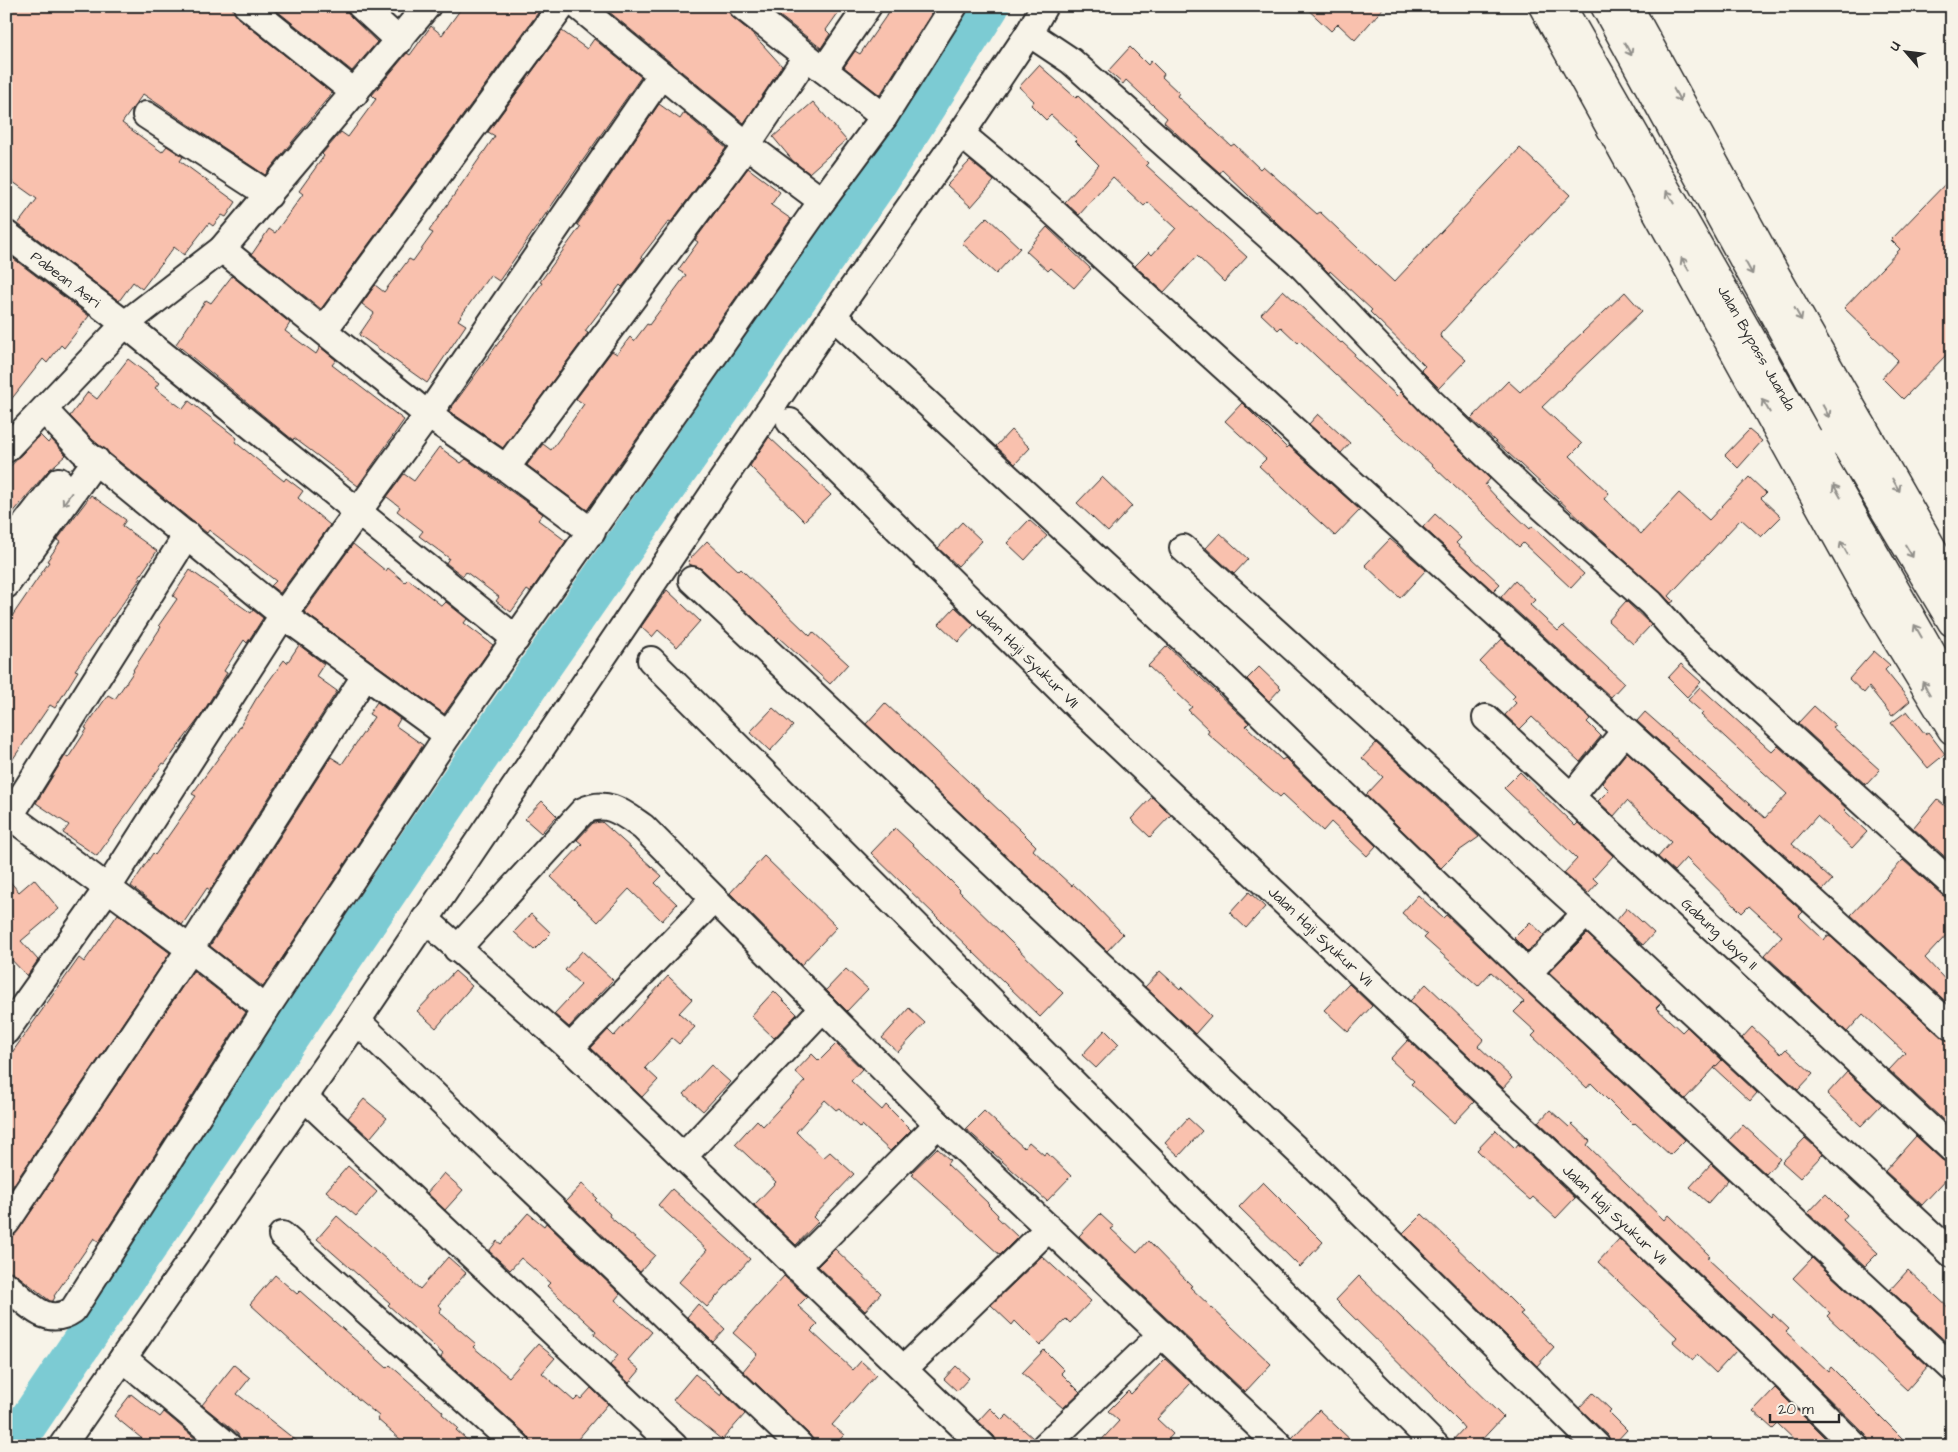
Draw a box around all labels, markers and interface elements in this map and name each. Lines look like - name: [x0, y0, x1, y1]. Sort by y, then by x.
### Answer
- north arrow: [1880, 28, 1930, 78]
- text: U: [1885, 38, 1906, 55]
- one-way arrow: [1624, 41, 1634, 56]
- one-way arrow: [1672, 87, 1682, 102]
- one-way arrow: [1665, 190, 1675, 205]
- street label: Pabean Asri: [26, 246, 105, 313]
- one-way arrow: [1680, 258, 1690, 272]
- one-way arrow: [1744, 260, 1754, 275]
- street label: Jalan Bypass Juanda: [1712, 282, 1801, 415]
- one-way arrow: [1793, 306, 1803, 320]
- one-way arrow: [1760, 399, 1770, 413]
- one-way arrow: [1822, 403, 1832, 418]
- one-way arrow: [1891, 477, 1901, 492]
- one-way arrow: [1831, 484, 1841, 498]
- one-way arrow: [62, 492, 72, 506]
- one-way arrow: [1839, 541, 1848, 556]
- one-way arrow: [1905, 543, 1915, 557]
- street label: Jalan Haji Syukur VII: [971, 601, 1083, 713]
- one-way arrow: [1913, 625, 1923, 639]
- one-way arrow: [1921, 681, 1932, 695]
- street label: Jalan Haji Syukur VII: [1263, 882, 1377, 992]
- street label: Gabung Jaya II: [1676, 894, 1762, 975]
- street label: Jalan Haji Syukur VII: [1557, 1160, 1672, 1270]
- scale bar: [1770, 1392, 1839, 1424]
- text: 20 m: [1778, 1399, 1814, 1420]

